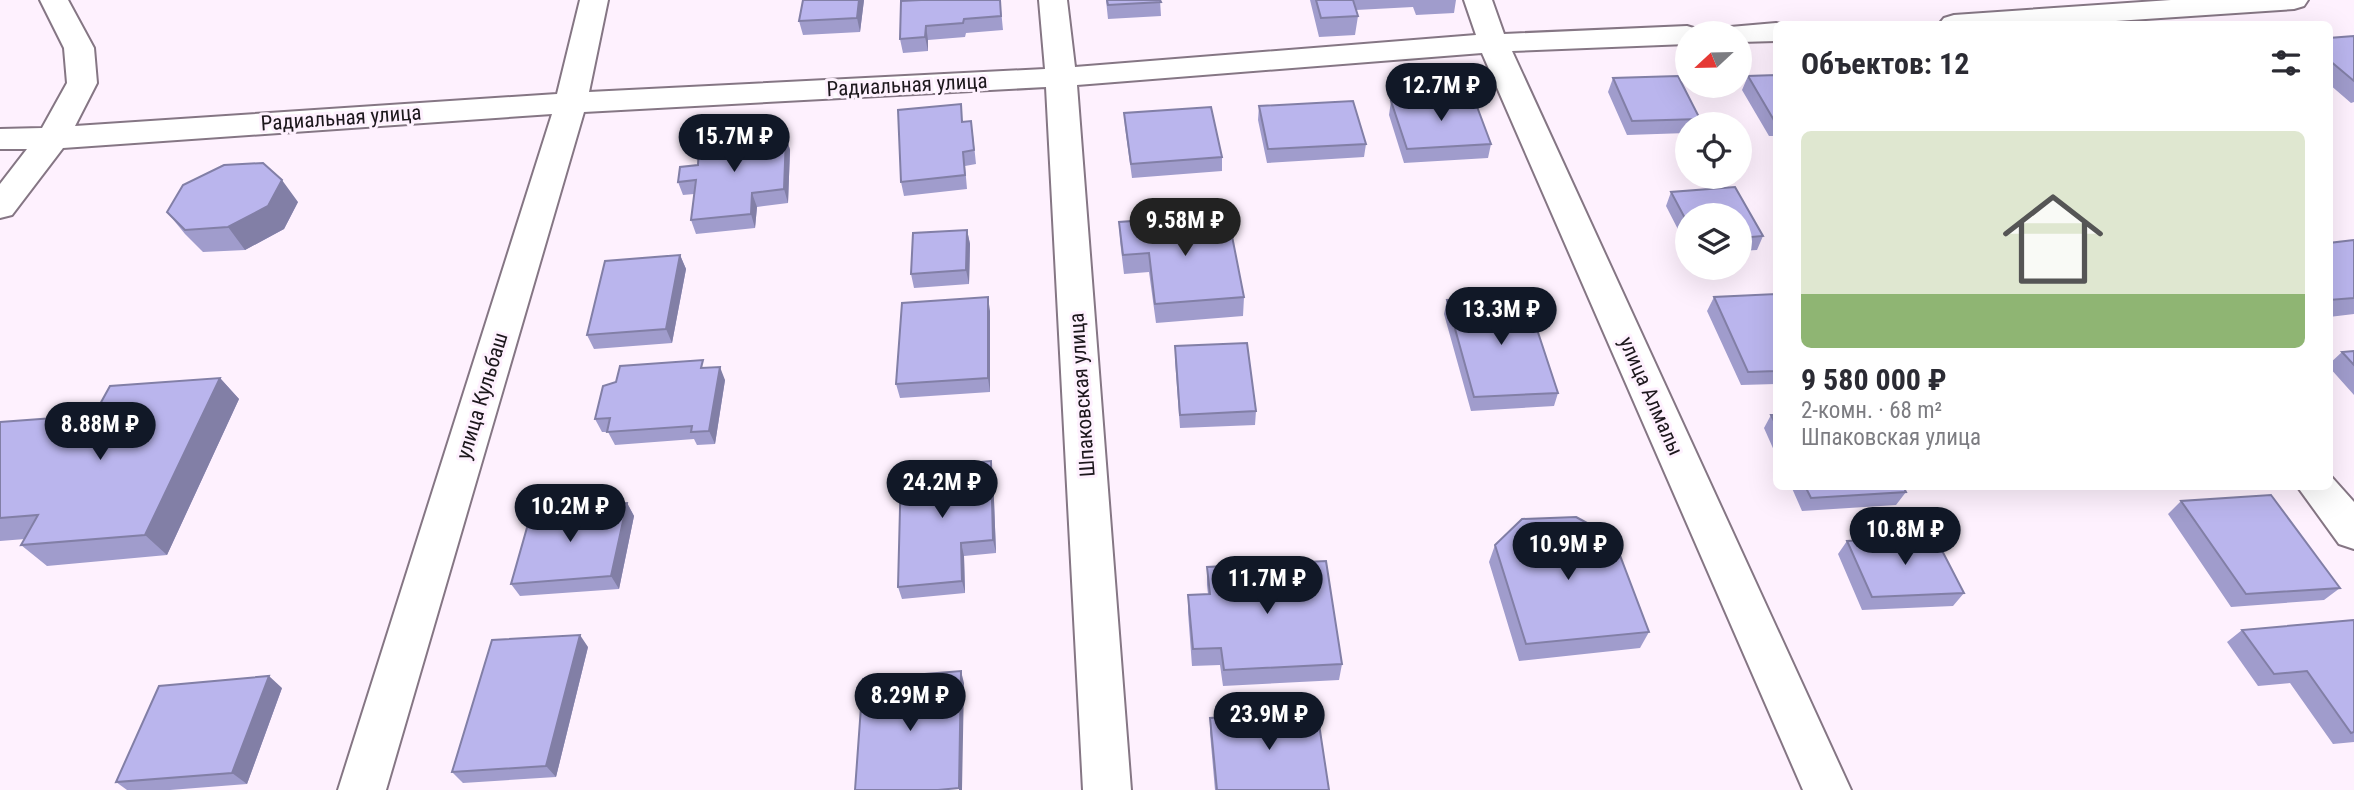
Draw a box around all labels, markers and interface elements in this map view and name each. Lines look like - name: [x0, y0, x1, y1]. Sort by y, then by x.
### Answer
- north arrow: [1675, 21, 1752, 98]
- map controls: [1675, 21, 1752, 280]
- icon: filters: [2267, 44, 2305, 82]
- text: Объектов: 12: [1801, 46, 1969, 81]
- pin: 12.7M ₽: [1376, 64, 1506, 123]
- street label: Радиальная улица: [826, 69, 988, 101]
- text: 12.7M ₽: [1402, 72, 1480, 99]
- street label: Радиальная улица: [260, 100, 422, 136]
- button: locate: [1675, 112, 1752, 189]
- pin: 15.7M ₽: [669, 114, 799, 174]
- text: 15.7M ₽: [695, 123, 773, 150]
- icon: home: [1990, 176, 2116, 302]
- pin: 9.58M ₽: [1120, 198, 1250, 258]
- button: layers: [1675, 203, 1752, 280]
- text: 9.58M ₽: [1146, 207, 1224, 234]
- pin: 13.3M ₽: [1436, 288, 1566, 347]
- text: 13.3M ₽: [1462, 296, 1540, 323]
- street label: Шпаковская улица: [1064, 312, 1100, 478]
- street label: улица Кульбаш: [451, 330, 513, 462]
- street label: улица Алмалы: [1614, 333, 1688, 459]
- text: 9 580 000 ₽: [1801, 362, 1947, 397]
- text: 2-комн. · 68 m²: [1801, 397, 1942, 424]
- pin: 8.88M ₽: [35, 402, 165, 462]
- text: 8.88M ₽: [61, 411, 139, 438]
- text: Шпаковская улица: [1801, 424, 1981, 451]
- pin: 24.2M ₽: [877, 461, 1007, 520]
- text: 24.2M ₽: [903, 469, 981, 496]
- pin: 10.2M ₽: [505, 484, 635, 544]
- text: 10.2M ₽: [531, 493, 609, 520]
- pin: 10.8M ₽: [1840, 508, 1970, 567]
- text: 10.8M ₽: [1866, 516, 1944, 543]
- pin: 10.9M ₽: [1503, 522, 1633, 582]
- text: 10.9M ₽: [1529, 531, 1607, 558]
- pin: 11.7M ₽: [1202, 556, 1332, 616]
- text: 11.7M ₽: [1228, 565, 1306, 592]
- pin: 8.29M ₽: [845, 674, 975, 733]
- text: 8.29M ₽: [871, 682, 949, 709]
- pin: 23.9M ₽: [1204, 692, 1334, 752]
- text: 23.9M ₽: [1230, 701, 1308, 728]

